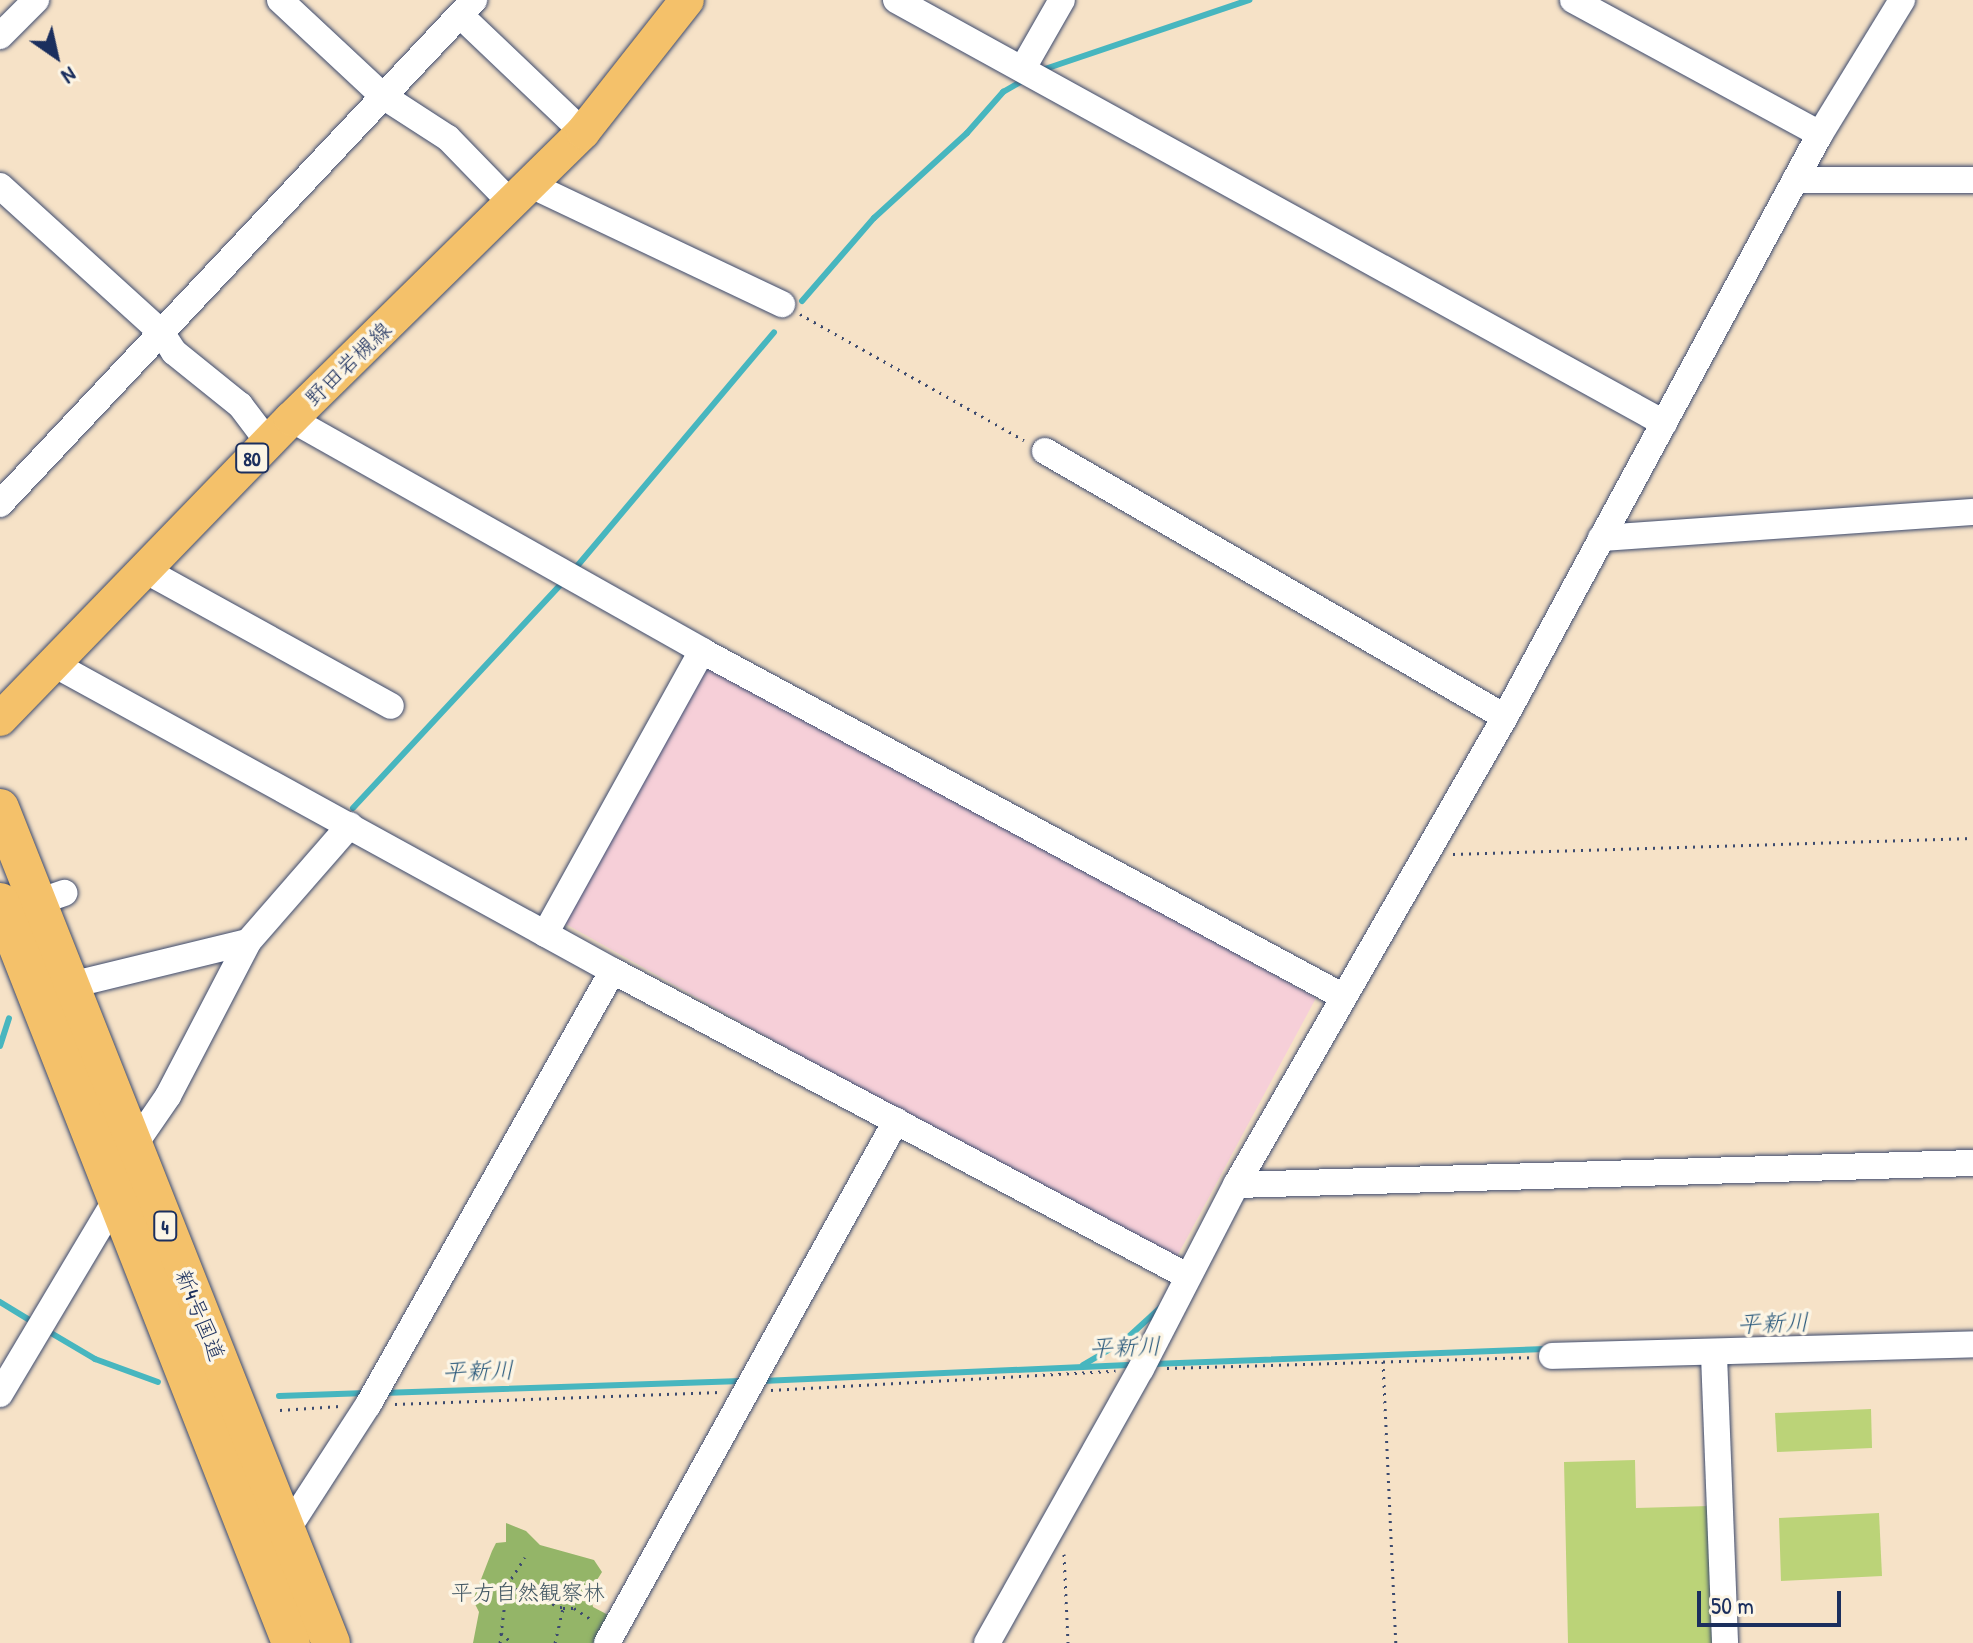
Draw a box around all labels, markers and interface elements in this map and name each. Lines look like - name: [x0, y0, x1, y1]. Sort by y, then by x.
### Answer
- north arrow: [16, 16, 96, 96]
- text: N: [56, 60, 83, 92]
- street label: 野田岩槻線: [299, 316, 397, 412]
- road number: 80: [234, 442, 270, 474]
- road number: 4: [153, 1210, 177, 1242]
- street label: 新4号国道: [170, 1265, 230, 1365]
- water label: 平新川: [1737, 1307, 1809, 1339]
- water label: 平新川: [1089, 1331, 1161, 1363]
- water label: 平新川: [442, 1355, 514, 1387]
- scale bar: [1701, 1575, 1845, 1625]
- park label: 平方自然観察林: [451, 1580, 605, 1606]
- text: 50 m: [1711, 1589, 1754, 1621]

